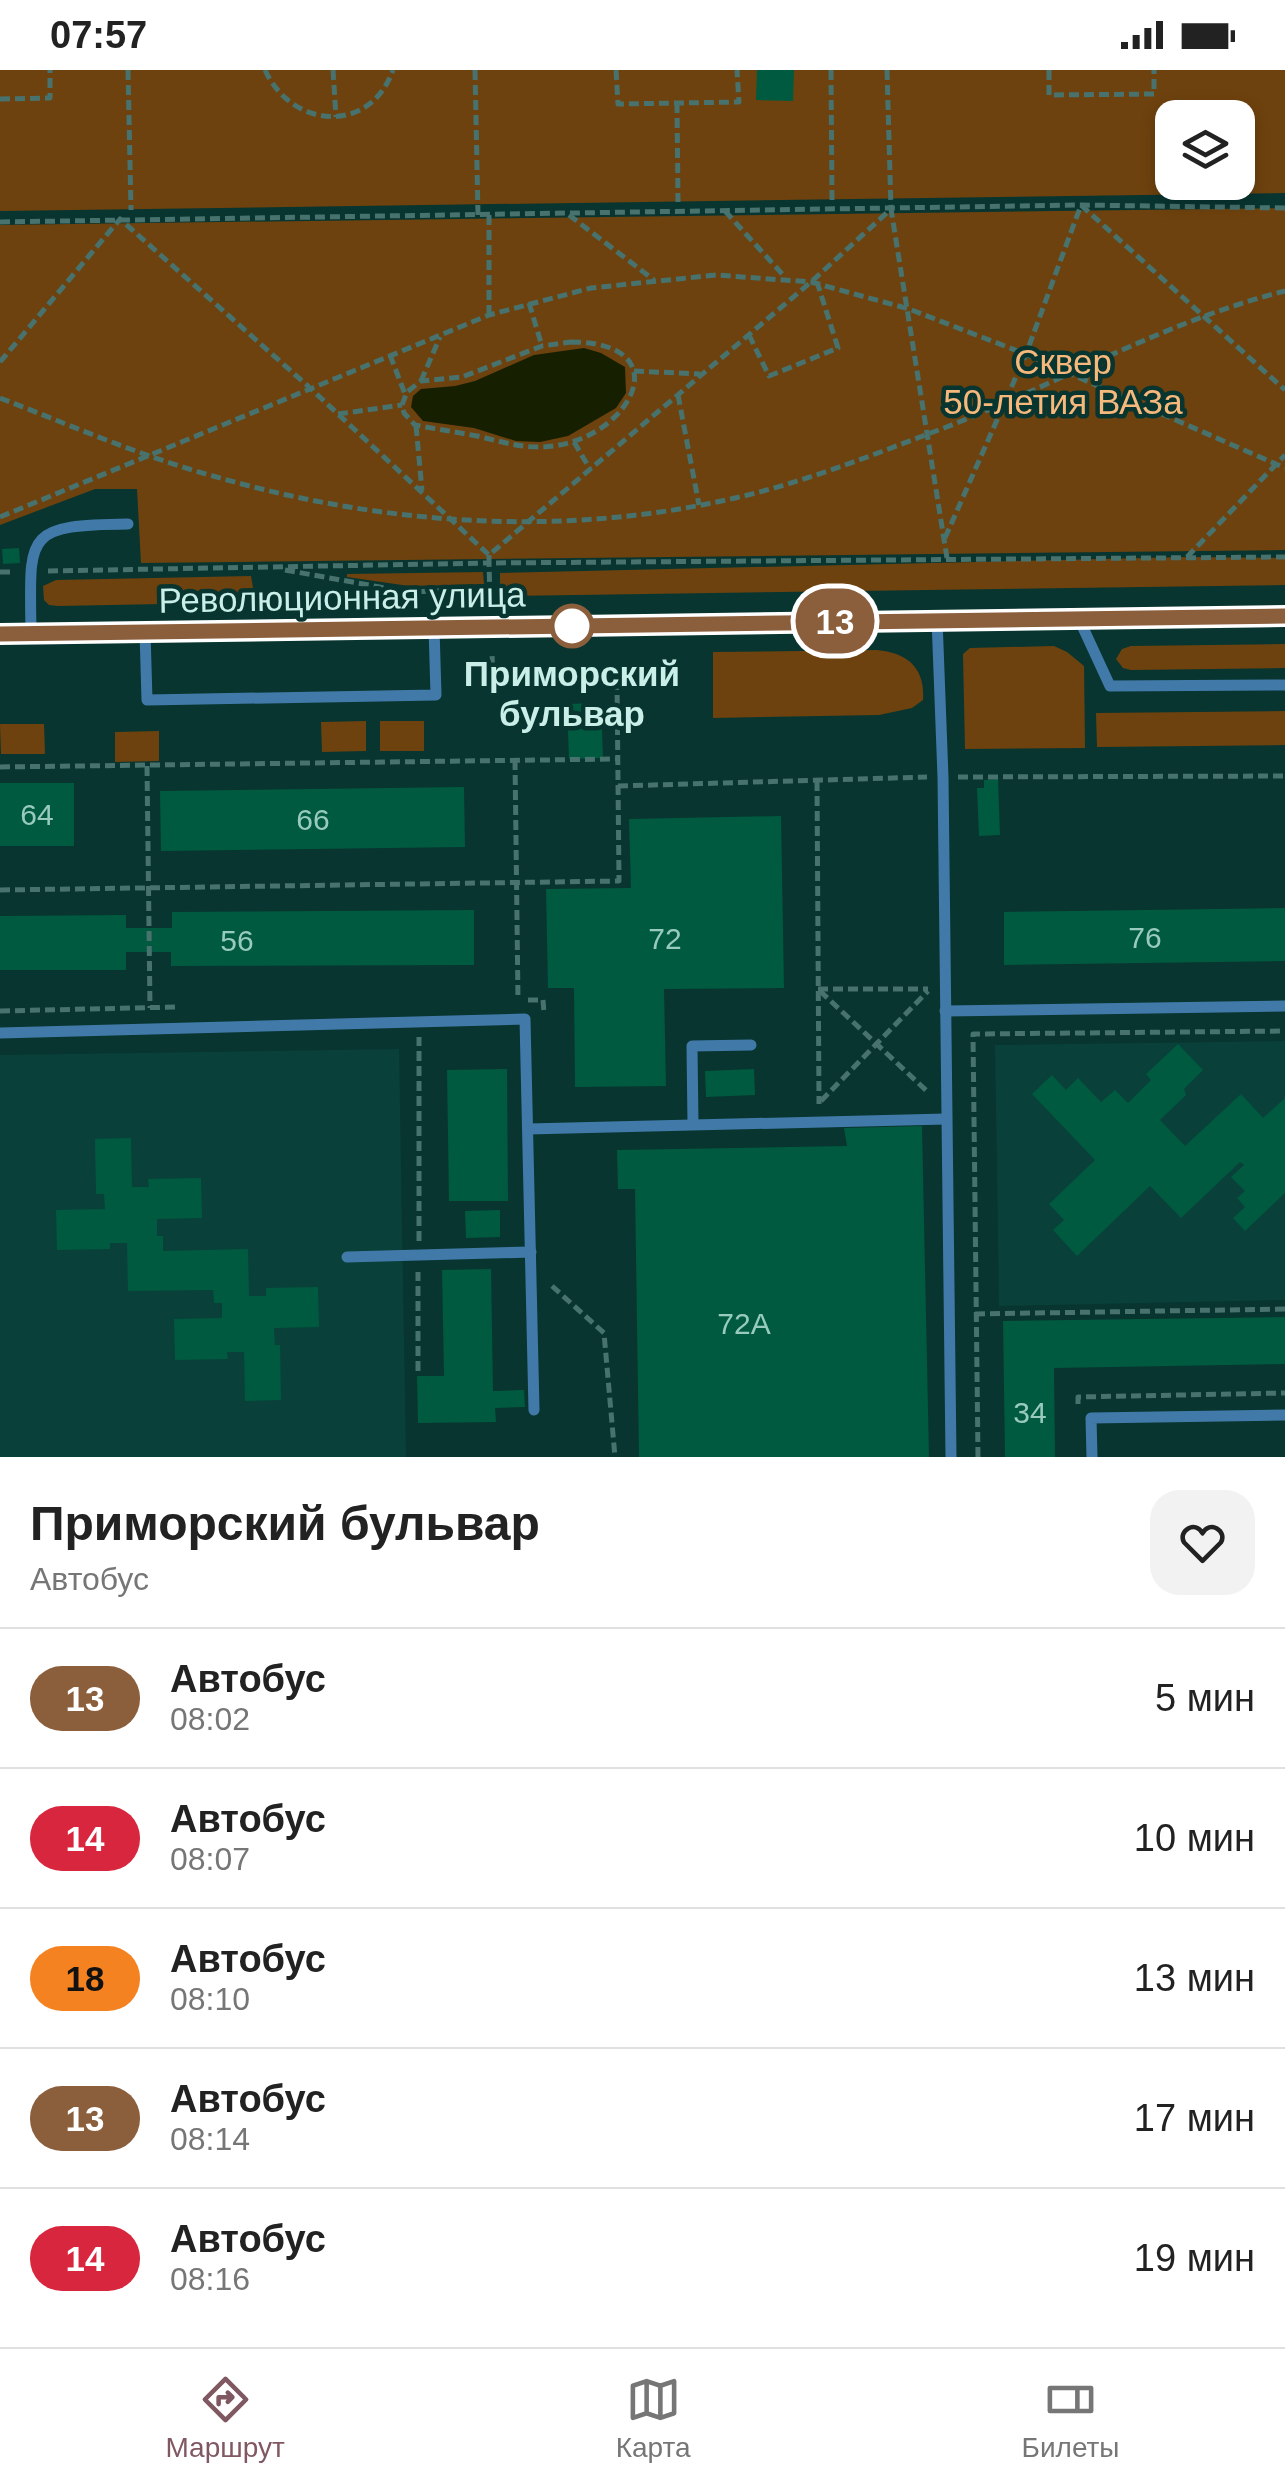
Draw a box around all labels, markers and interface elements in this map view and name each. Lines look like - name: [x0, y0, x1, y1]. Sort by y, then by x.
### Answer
- text: 07:57: [50, 14, 147, 56]
- map controls: [1155, 100, 1255, 200]
- button: layers: [1155, 100, 1255, 200]
- park label: Сквер 50-летия ВАЗа: [943, 342, 1183, 421]
- street label: Революционная улица: [158, 574, 526, 620]
- line badge: 13: [790, 588, 880, 654]
- text: 13: [816, 602, 854, 641]
- marker: Приморский бульвар: [551, 605, 593, 647]
- place label: Приморский бульвар: [464, 654, 680, 733]
- house number: 64: [20, 798, 54, 831]
- house number: 66: [296, 803, 330, 836]
- house number: 76: [1128, 921, 1162, 954]
- house number: 72: [648, 922, 682, 955]
- house number: 56: [220, 924, 254, 957]
- house number: 72А: [717, 1307, 771, 1340]
- house number: 34: [1013, 1396, 1047, 1429]
- button: heart: [1150, 1490, 1255, 1595]
- text: Приморский бульвар: [30, 1497, 540, 1550]
- text: Автобус: [30, 1561, 149, 1597]
- text: Автобус: [170, 1658, 326, 1700]
- text: 5 мин: [1155, 1677, 1255, 1719]
- text: 13: [66, 1679, 104, 1718]
- text: 08:02: [170, 1701, 250, 1737]
- text: Автобус: [170, 1798, 326, 1840]
- text: 10 мин: [1134, 1817, 1255, 1859]
- text: 14: [66, 1819, 104, 1858]
- text: 08:07: [170, 1841, 250, 1877]
- text: Автобус: [170, 1938, 326, 1980]
- text: 13 мин: [1134, 1957, 1255, 1999]
- text: 18: [66, 1959, 104, 1998]
- text: 08:10: [170, 1981, 250, 2017]
- text: Автобус: [170, 2078, 326, 2120]
- text: 17 мин: [1134, 2097, 1255, 2139]
- text: 13: [66, 2099, 104, 2138]
- text: 08:14: [170, 2121, 250, 2157]
- text: Автобус: [170, 2218, 326, 2260]
- text: 19 мин: [1134, 2237, 1255, 2279]
- text: 14: [66, 2239, 104, 2278]
- text: 08:16: [170, 2261, 250, 2297]
- tab: Маршрут: [165, 2372, 285, 2464]
- tab: Карта: [616, 2372, 691, 2464]
- tab: Билеты: [1022, 2372, 1120, 2464]

